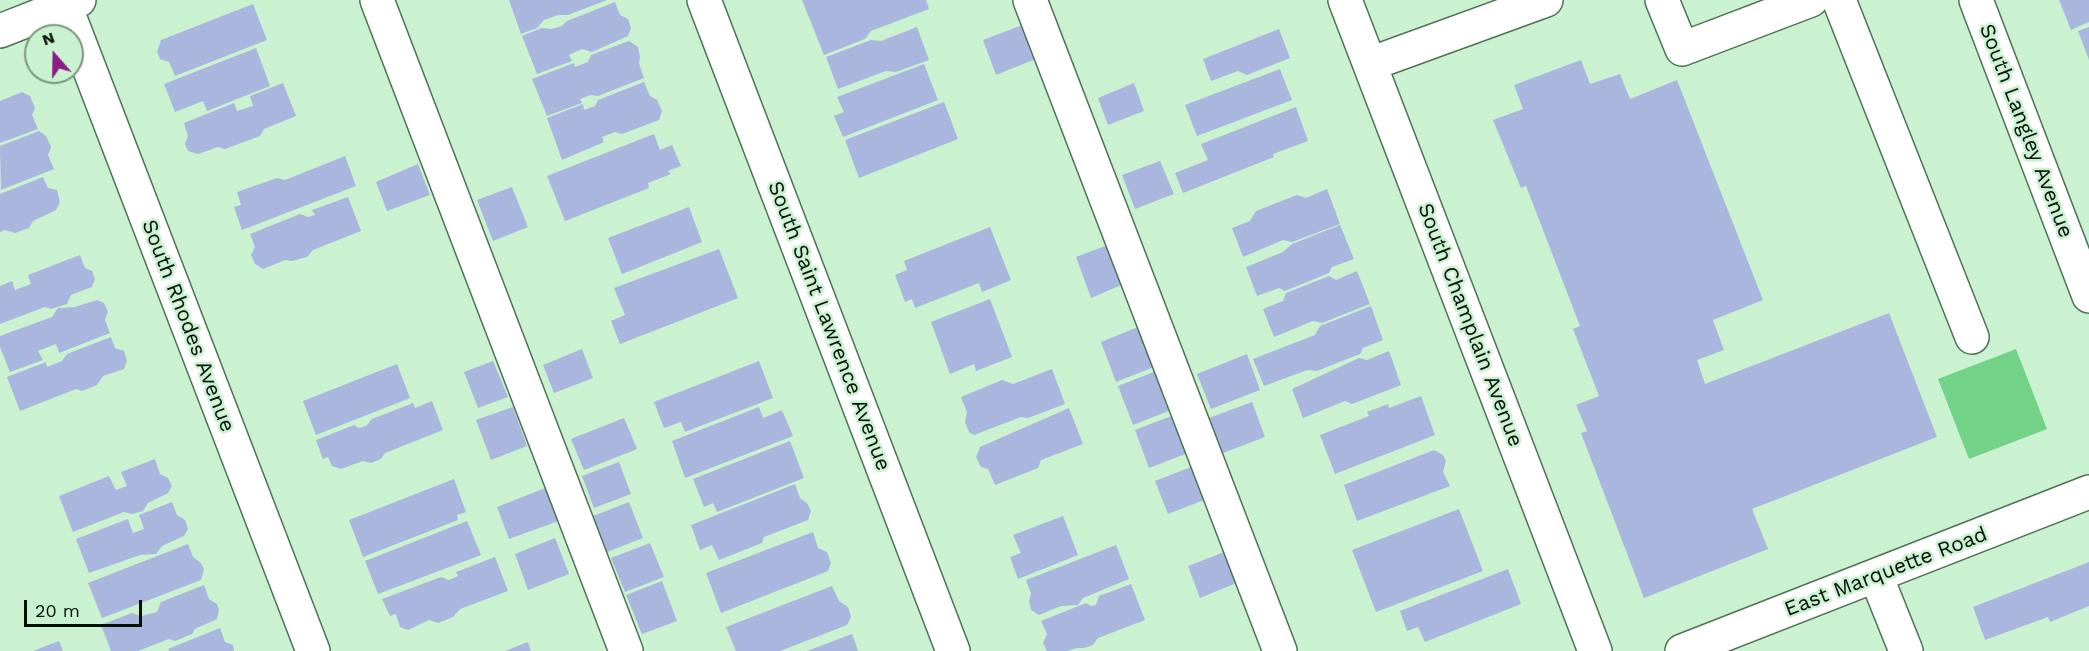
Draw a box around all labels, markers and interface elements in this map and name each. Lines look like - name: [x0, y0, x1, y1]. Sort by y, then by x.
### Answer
- street label: South Langley Avenue: [1974, 21, 2078, 241]
- north arrow: [24, 24, 84, 84]
- text: N: [40, 28, 57, 49]
- street label: South Saint Lawrence Avenue: [762, 178, 896, 474]
- street label: South Champlain Avenue: [1412, 200, 1528, 450]
- street label: South Rhodes Avenue: [136, 216, 240, 436]
- street label: East Marquette Road: [1781, 522, 1991, 622]
- scale bar: [27, 588, 146, 626]
- text: 20 m: [35, 600, 80, 621]

